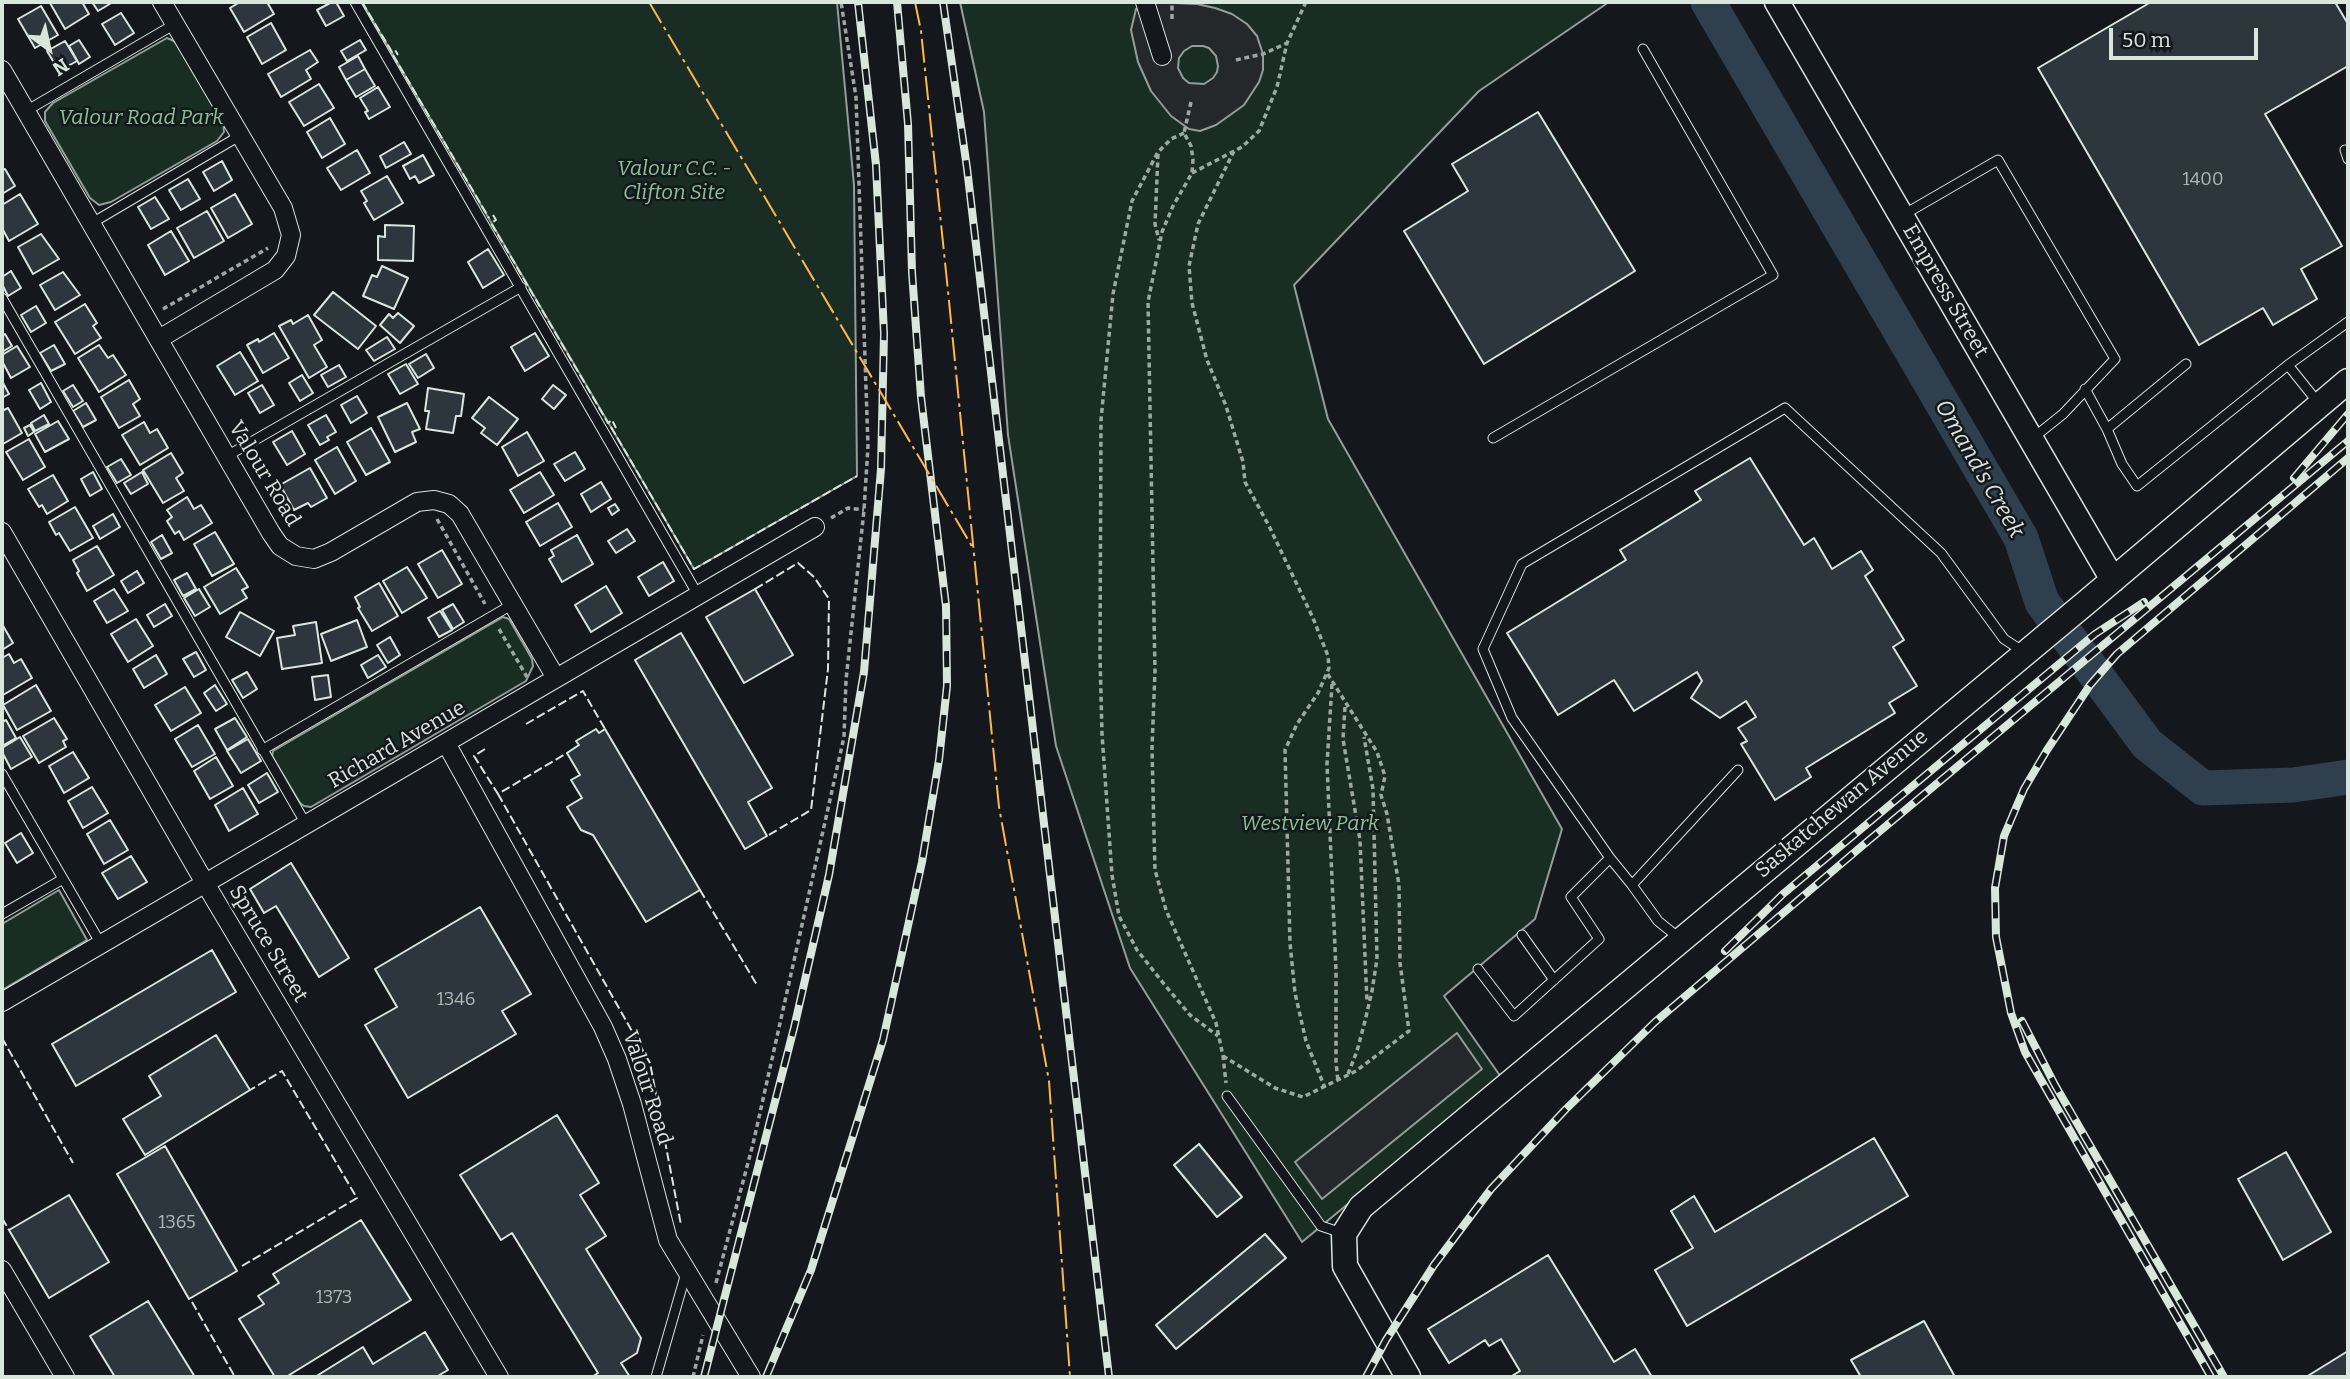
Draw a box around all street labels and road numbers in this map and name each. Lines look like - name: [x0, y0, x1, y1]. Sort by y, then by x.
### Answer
- street label: Empress Street: [1897, 220, 1993, 362]
- street label: Valour Road: [223, 417, 305, 531]
- street label: Richard Avenue: [324, 696, 470, 794]
- street label: Saskatchewan Avenue: [1751, 724, 1933, 884]
- street label: Spruce Street: [223, 881, 313, 1007]
- street label: Valour Road: [617, 1028, 677, 1148]

